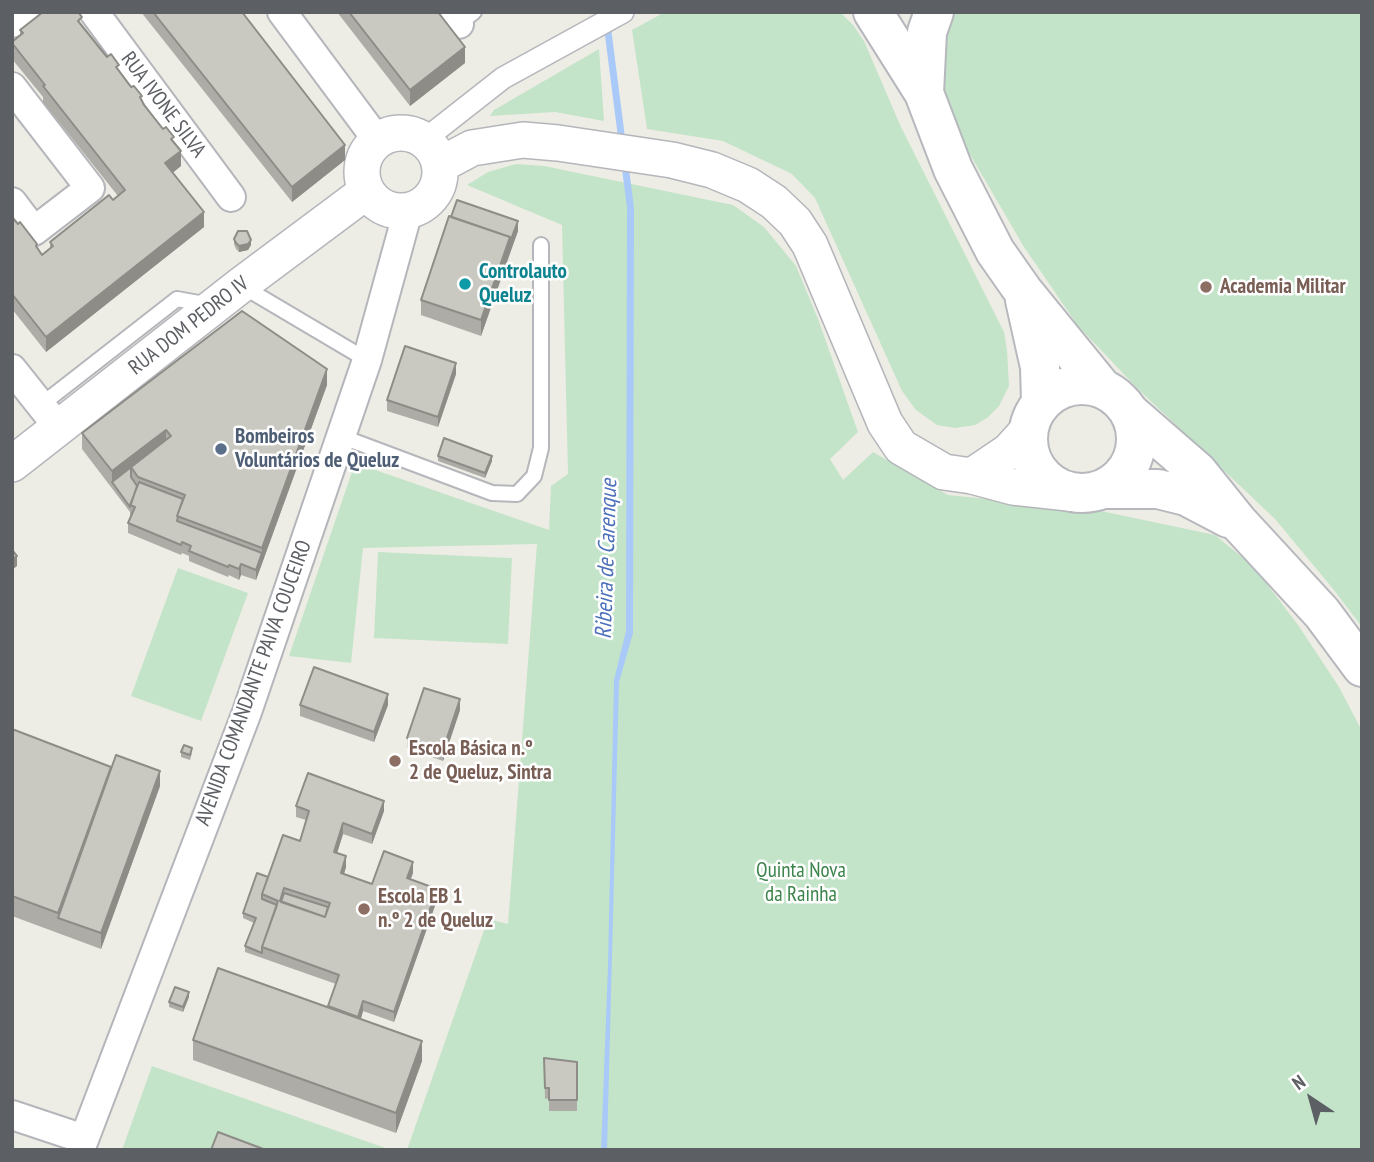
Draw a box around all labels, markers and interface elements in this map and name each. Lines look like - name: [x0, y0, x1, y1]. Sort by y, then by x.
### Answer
- street label: RUA IVONE SILVA: [115, 47, 211, 163]
- place label: Controlauto Queluz: [479, 259, 567, 309]
- street label: RUA DOM PEDRO IV: [124, 271, 254, 381]
- place label: Academia Militar: [1220, 274, 1346, 300]
- marker: Controlauto Queluz: [457, 276, 473, 292]
- marker: Academia Militar: [1198, 279, 1214, 295]
- place label: Bombeiros Voluntários de Queluz: [235, 424, 399, 474]
- marker: Bombeiros Voluntários de Queluz: [213, 441, 229, 457]
- water label: Ribeira de Carenque: [590, 479, 624, 639]
- street label: AVENIDA COMANDANTE PAIVA COUCEIRO: [191, 537, 317, 829]
- place label: Escola Básica n.º 2 de Queluz, Sintra: [409, 736, 552, 786]
- marker: Escola Básica n.º 2 de Queluz, Sintra: [387, 753, 403, 769]
- park label: Quinta Nova da Rainha: [756, 858, 846, 908]
- place label: Escola EB 1 n.º 2 de Queluz: [378, 884, 493, 934]
- marker: Escola EB 1 n.º 2 de Queluz: [356, 901, 372, 917]
- north arrow: [1276, 1064, 1346, 1134]
- text: N: [1287, 1069, 1310, 1095]

